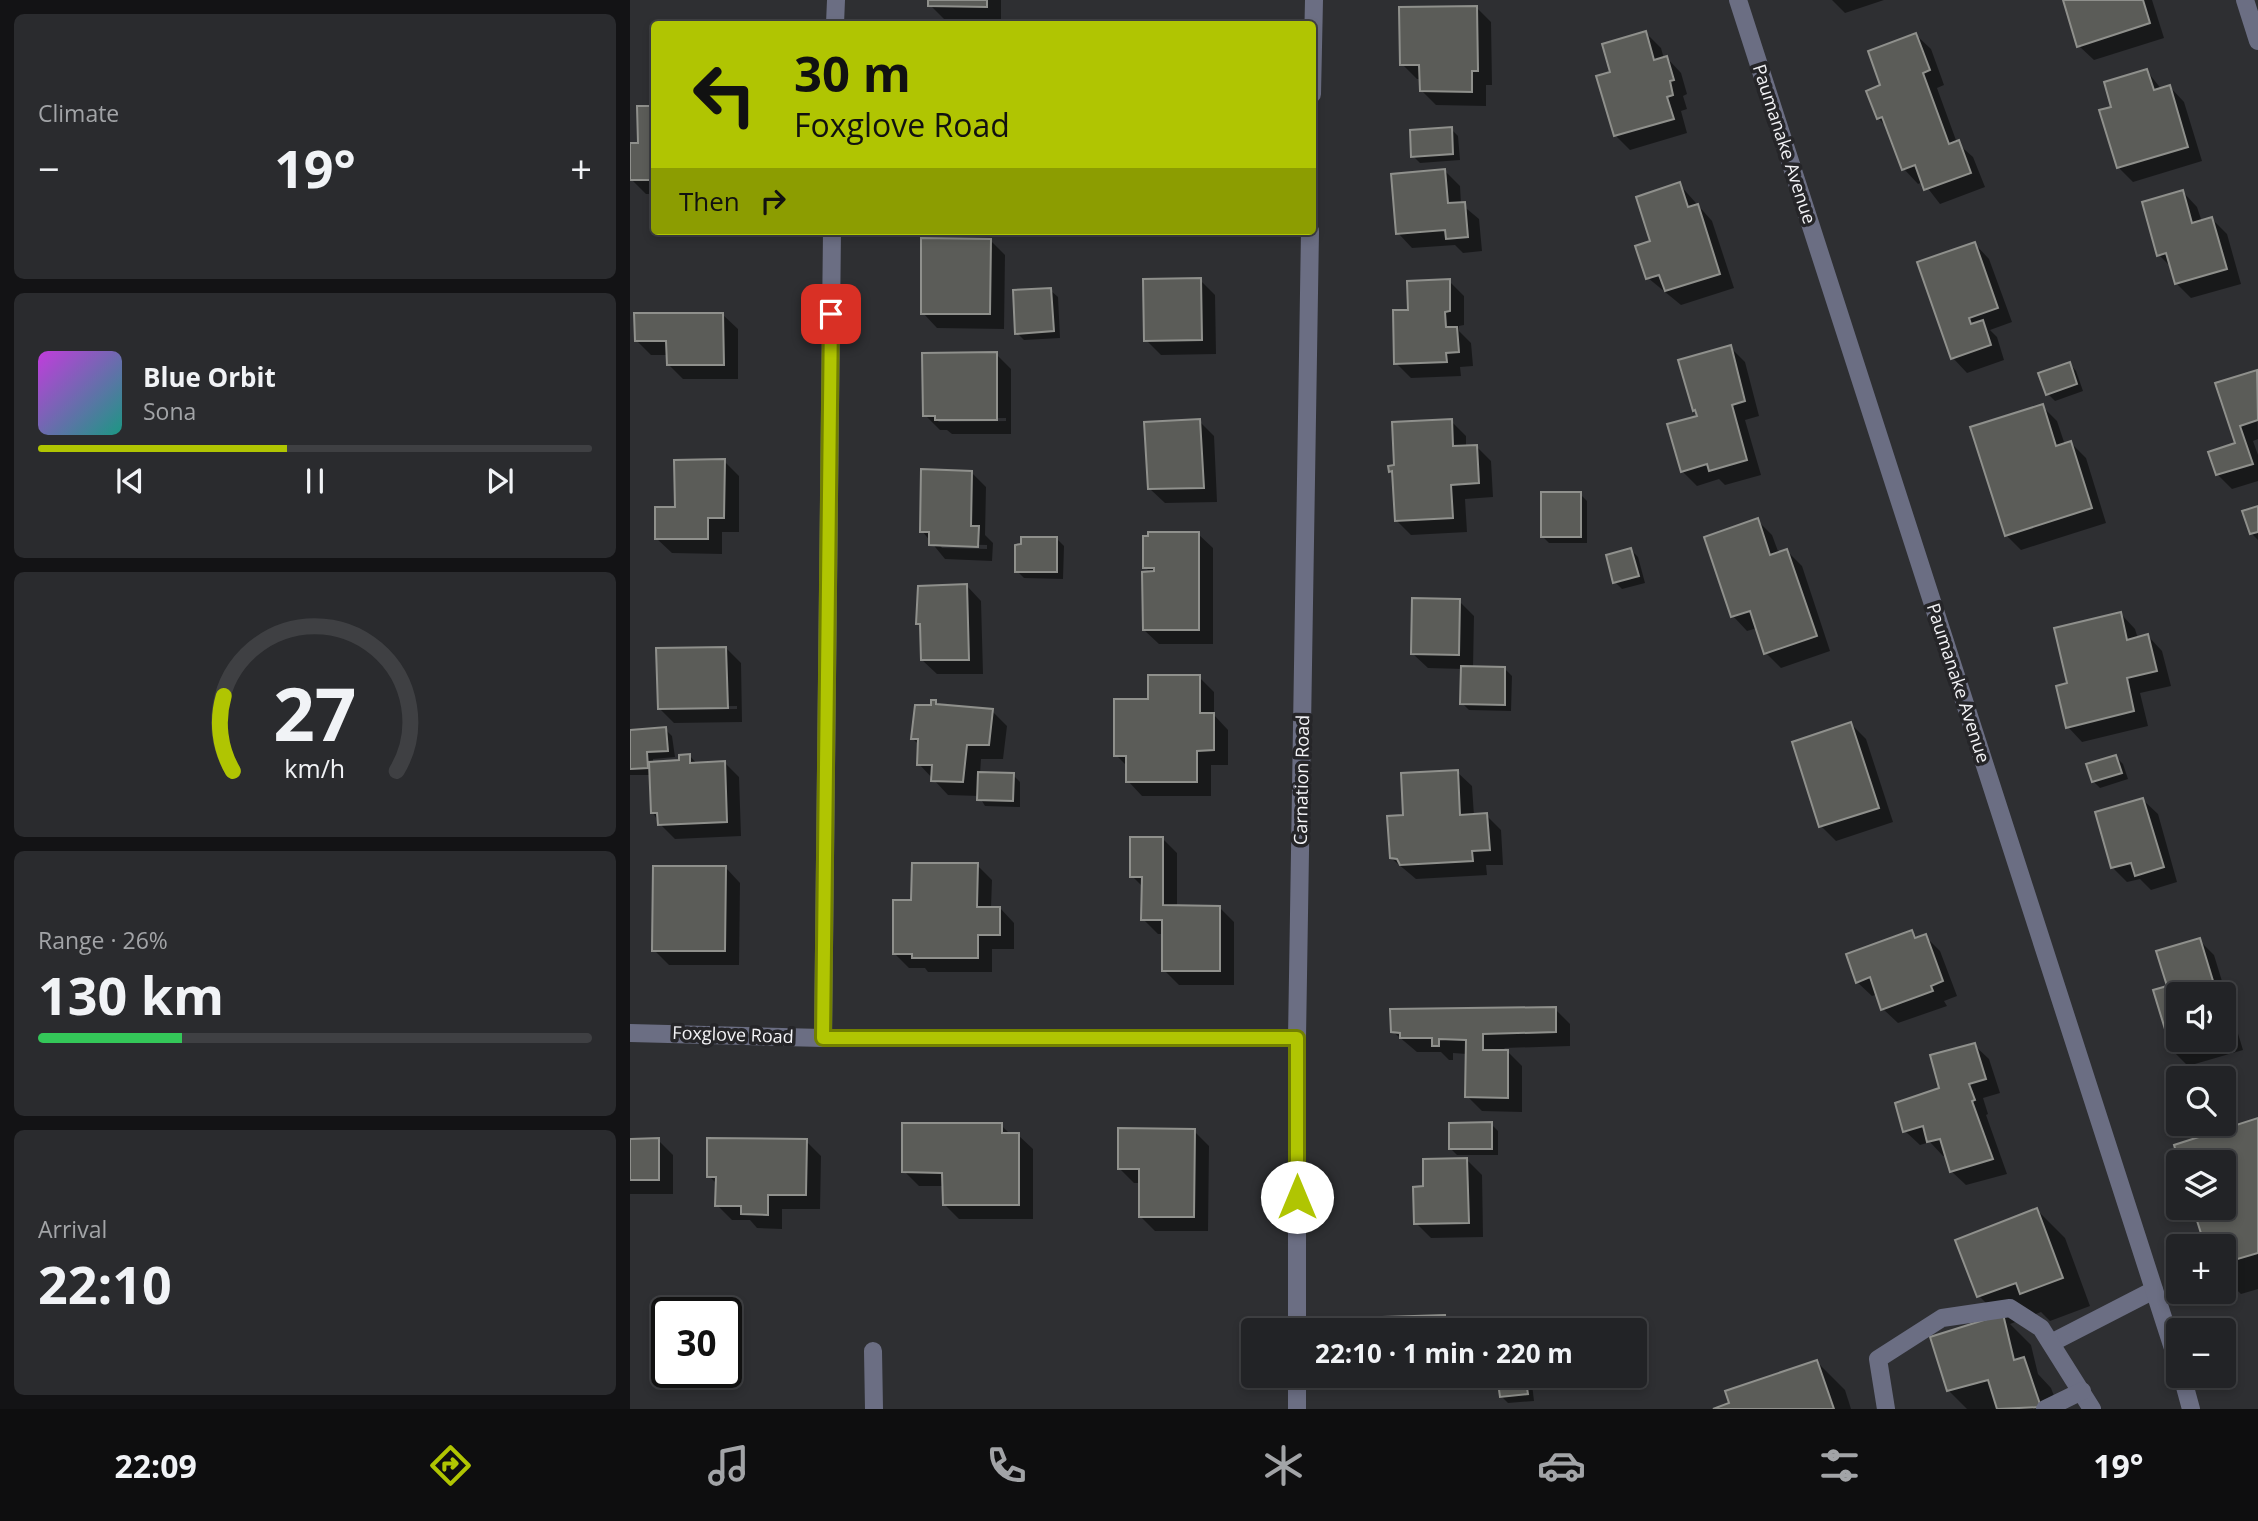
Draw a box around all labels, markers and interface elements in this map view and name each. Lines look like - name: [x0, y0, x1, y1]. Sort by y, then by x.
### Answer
- text: 30 m: [794, 40, 911, 106]
- icon: left: [679, 49, 770, 140]
- street label: Paumanake Avenue: [1748, 61, 1822, 227]
- text: Climate: [38, 97, 119, 129]
- text: Foxglove Road: [794, 103, 1010, 146]
- text: 19°: [274, 132, 356, 203]
- text: −: [38, 142, 60, 194]
- text: +: [570, 142, 592, 194]
- icon: right: [754, 182, 792, 220]
- text: Then: [679, 183, 740, 219]
- pin: [801, 284, 861, 344]
- icon: arrive: [812, 295, 850, 333]
- text: Blue Orbit: [143, 359, 276, 395]
- text: Sona: [143, 395, 196, 427]
- icon: previous: [111, 462, 149, 500]
- icon: pause: [296, 462, 334, 500]
- icon: next: [481, 462, 519, 500]
- street label: Paumanake Avenue: [1922, 600, 1996, 766]
- text: 27: [273, 663, 357, 762]
- street label: Carnation Road: [1288, 715, 1314, 845]
- text: km/h: [285, 750, 345, 784]
- text: Range · 26%: [38, 924, 168, 956]
- text: 130 km: [38, 959, 224, 1030]
- map controls: [2166, 982, 2236, 1388]
- button: sound: [2166, 982, 2236, 1052]
- street label: Foxglove Road: [672, 1020, 794, 1048]
- button: search: [2166, 1066, 2236, 1136]
- button: layers: [2166, 1150, 2236, 1220]
- position arrow: [1260, 1160, 1334, 1234]
- text: Arrival: [38, 1213, 107, 1245]
- button: +: [2166, 1234, 2236, 1304]
- text: 22:10: [38, 1248, 172, 1319]
- speed limit sign: 30: [651, 1297, 742, 1388]
- button: −: [2166, 1318, 2236, 1388]
- text: 22:10 · 1 min · 220 m: [1315, 1335, 1573, 1371]
- icon: directions: [426, 1441, 475, 1490]
- icon: music: [704, 1441, 753, 1490]
- icon: phone: [982, 1441, 1031, 1490]
- icon: climate: [1259, 1441, 1308, 1490]
- icon: car: [1537, 1441, 1586, 1490]
- icon: filters: [1815, 1441, 1864, 1490]
- text: 22:09: [114, 1444, 197, 1487]
- text: 19°: [2093, 1444, 2144, 1487]

